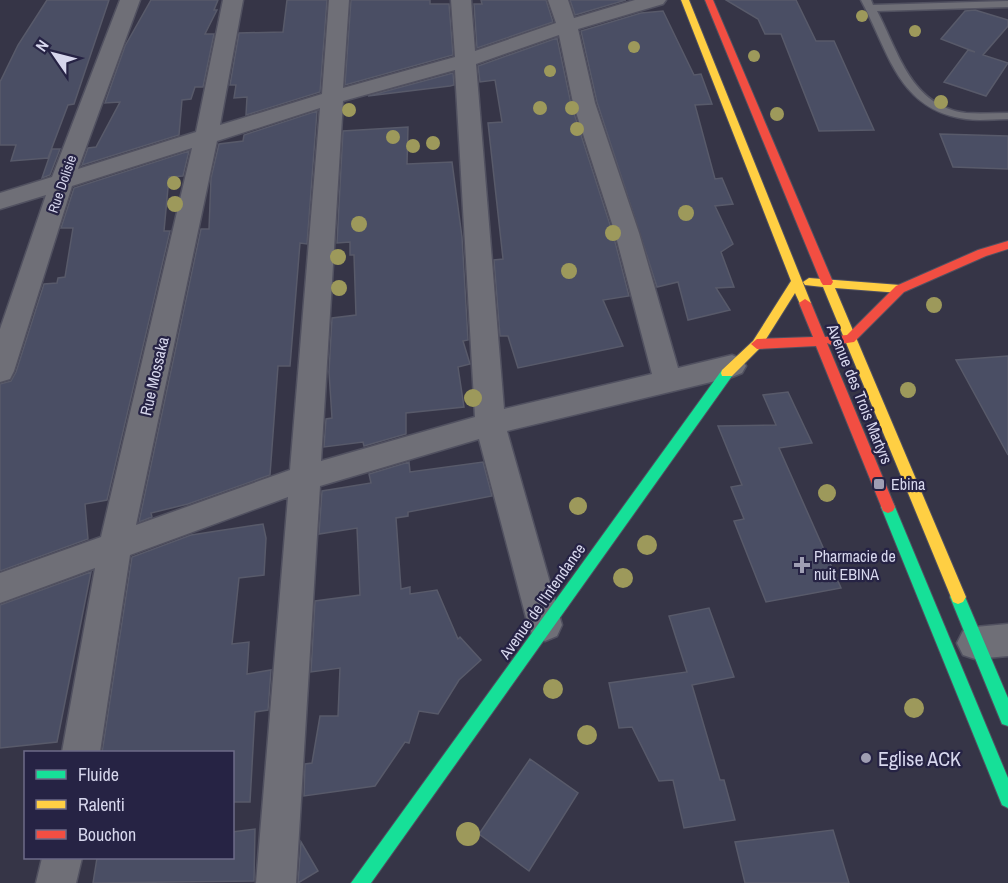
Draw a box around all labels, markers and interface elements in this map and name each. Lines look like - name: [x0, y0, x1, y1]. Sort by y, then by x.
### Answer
- north arrow: [24, 24, 84, 84]
- text: N: [30, 35, 53, 56]
- street label: Rue Dolisie: [44, 153, 80, 215]
- street label: Avenue des Trois Martyrs: [821, 320, 898, 467]
- street label: Rue Mossaka: [134, 334, 174, 418]
- place label: Ebina: [891, 473, 926, 495]
- marker: Ebina: [872, 477, 886, 491]
- street label: Avenue de l'Intendance: [493, 539, 590, 664]
- place label: Pharmacie de nuit EBINA: [814, 545, 896, 585]
- marker: Pharmacie de nuit EBINA: [795, 558, 809, 572]
- place label: Eglise ACK: [878, 745, 961, 772]
- legend: [24, 751, 234, 859]
- marker: Eglise ACK: [859, 751, 873, 765]
- text: Fluide: [78, 762, 119, 787]
- text: Ralenti: [78, 792, 125, 817]
- text: Bouchon: [78, 822, 136, 847]

